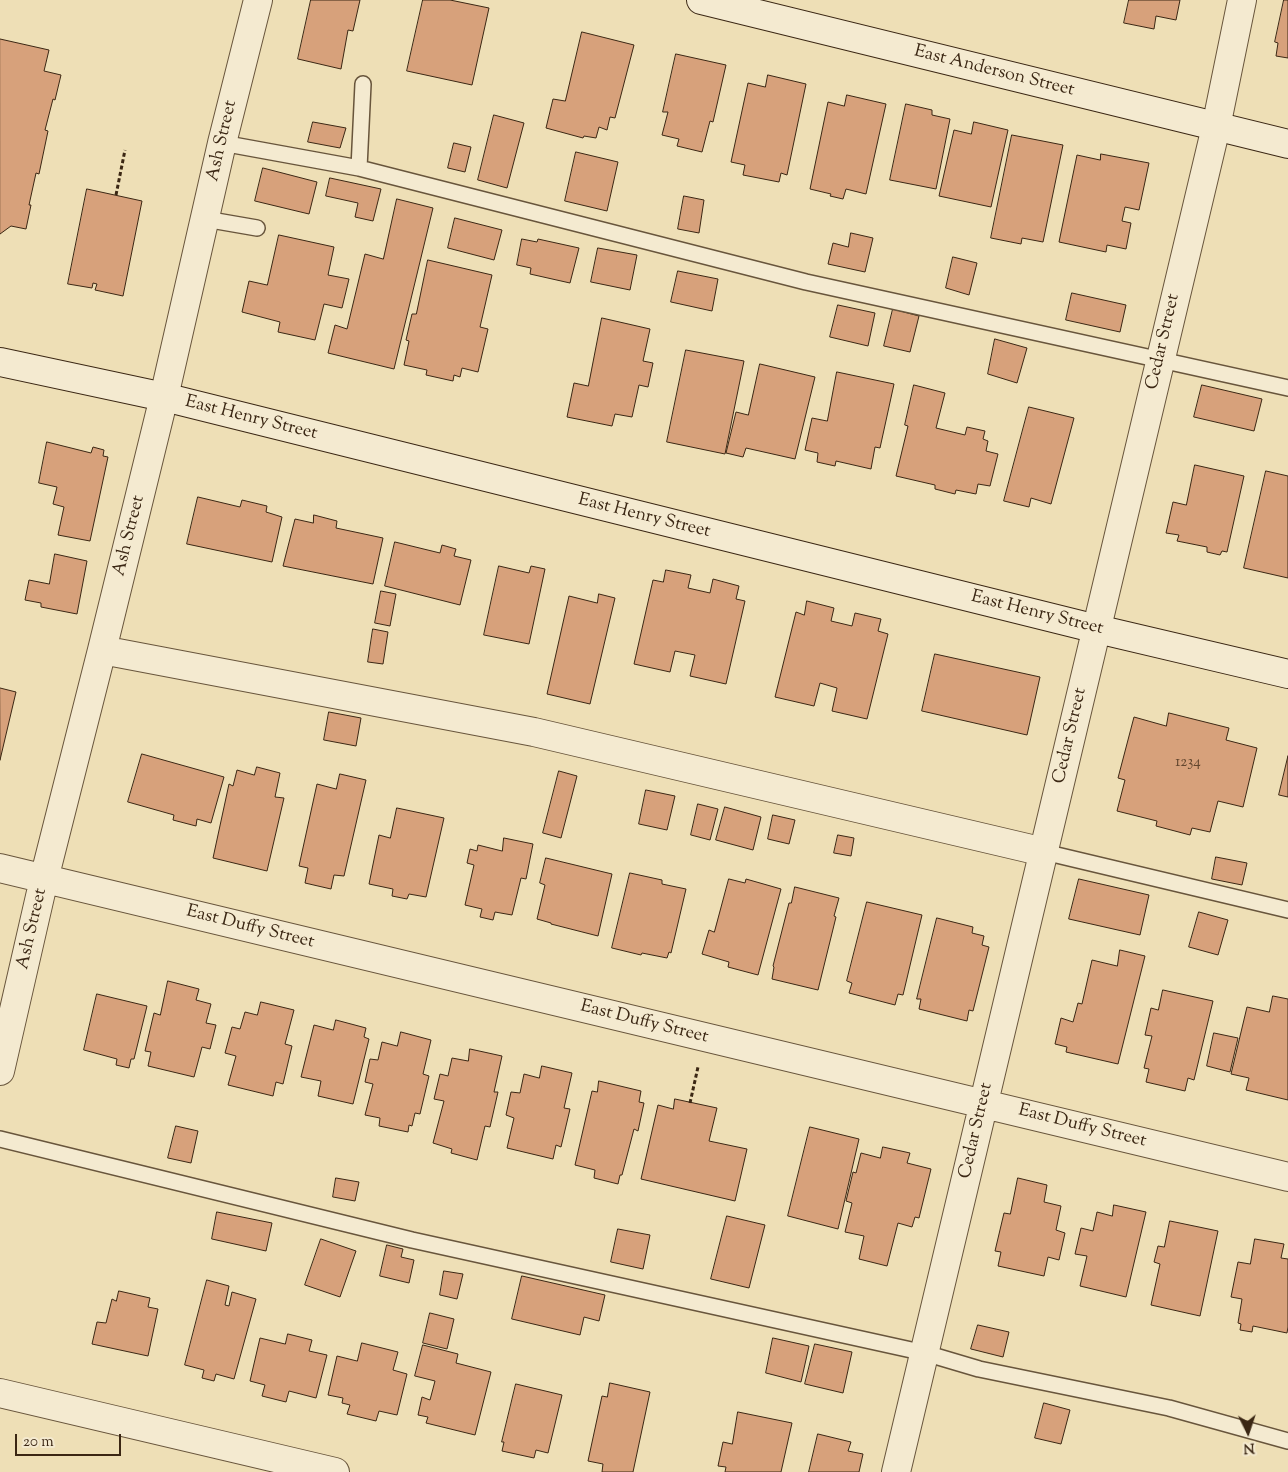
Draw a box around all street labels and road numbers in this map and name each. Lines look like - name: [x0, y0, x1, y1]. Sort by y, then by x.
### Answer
- street label: East Anderson Street: [912, 42, 1076, 102]
- street label: Ash Street: [203, 98, 243, 184]
- street label: Cedar Street: [1142, 292, 1186, 392]
- street label: East Henry Street: [183, 392, 319, 446]
- street label: East Henry Street: [576, 490, 712, 544]
- street label: Ash Street: [110, 493, 150, 579]
- street label: East Henry Street: [969, 587, 1105, 641]
- street label: Cedar Street: [1049, 686, 1093, 786]
- street label: Ash Street: [13, 886, 53, 972]
- street label: East Duffy Street: [184, 902, 316, 954]
- street label: East Duffy Street: [578, 997, 710, 1049]
- street label: Cedar Street: [955, 1081, 999, 1181]
- street label: East Duffy Street: [1016, 1101, 1148, 1153]

